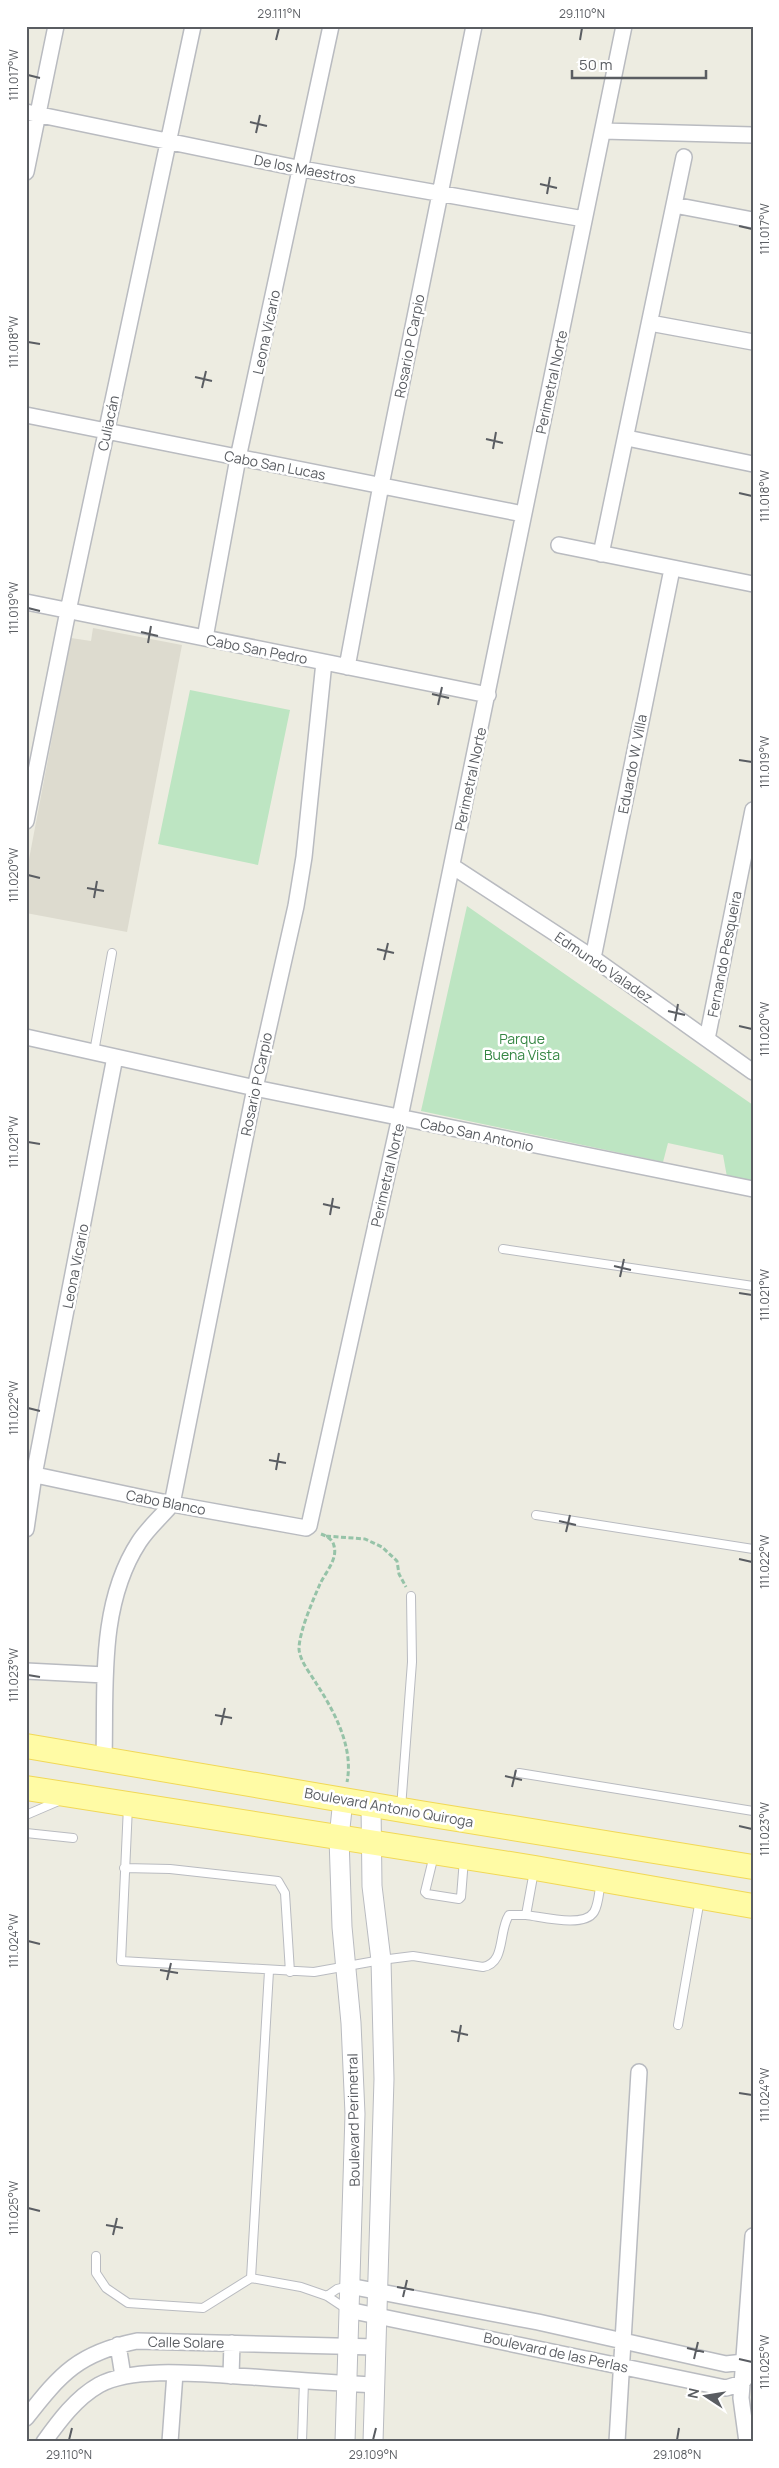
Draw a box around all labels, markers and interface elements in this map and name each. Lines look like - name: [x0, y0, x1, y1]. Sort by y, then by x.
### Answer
- text: 29.111°N: [257, 5, 301, 22]
- text: 29.110°N: [559, 5, 605, 22]
- scale bar: [572, 48, 705, 80]
- text: 111.017°W: [5, 49, 22, 101]
- text: 50 m: [579, 54, 613, 75]
- street label: De los Maestros: [253, 150, 357, 188]
- text: 111.017°W: [756, 203, 773, 255]
- street label: Leona Vicario: [248, 288, 284, 376]
- street label: Rosario P Carpio: [390, 292, 428, 400]
- text: 111.018°W: [5, 315, 22, 368]
- street label: Perimetral Norte: [531, 328, 571, 436]
- street label: Culiacán: [93, 393, 123, 453]
- street label: Cabo San Lucas: [223, 446, 327, 484]
- text: 111.018°W: [756, 469, 773, 522]
- text: 111.019°W: [5, 581, 22, 634]
- street label: Cabo San Pedro: [205, 630, 309, 668]
- street label: Eduardo W. Villa: [613, 713, 651, 815]
- street label: Perimetral Norte: [450, 725, 490, 833]
- text: 111.019°W: [756, 735, 773, 788]
- text: 111.020°W: [5, 847, 22, 902]
- street label: Fernando Pesqueira: [702, 889, 746, 1019]
- street label: Edmundo Valadez: [551, 927, 657, 1007]
- text: 111.020°W: [756, 1001, 773, 1056]
- park label: Parque Buena Vista: [484, 1029, 560, 1064]
- street label: Rosario P Carpio: [236, 1030, 276, 1138]
- street label: Cabo San Antonio: [419, 1113, 535, 1155]
- text: 111.021°W: [5, 1115, 22, 1168]
- street label: Perimetral Norte: [366, 1121, 408, 1229]
- street label: Leona Vicario: [57, 1222, 93, 1310]
- text: 111.021°W: [756, 1268, 773, 1321]
- text: 111.022°W: [5, 1380, 22, 1435]
- street label: Cabo Blanco: [124, 1485, 208, 1519]
- text: 111.022°W: [756, 1534, 773, 1589]
- text: 111.023°W: [5, 1647, 22, 1702]
- street label: Boulevard Antonio Quiroga: [303, 1783, 475, 1831]
- text: 111.023°W: [756, 1801, 773, 1856]
- text: 111.024°W: [5, 1913, 22, 1968]
- street label: Boulevard Perimetral: [342, 2053, 364, 2187]
- text: 111.024°W: [756, 2067, 773, 2122]
- text: 111.025°W: [5, 2180, 22, 2235]
- street label: Boulevard de las Perlas: [482, 2327, 630, 2377]
- street label: Calle Solare: [148, 2332, 224, 2352]
- text: 111.025°W: [756, 2334, 773, 2389]
- north arrow: [682, 2370, 732, 2420]
- text: N: [682, 2386, 703, 2400]
- text: 29.110°N: [46, 2446, 92, 2463]
- text: 29.109°N: [349, 2446, 397, 2463]
- text: 29.108°N: [653, 2446, 701, 2463]

